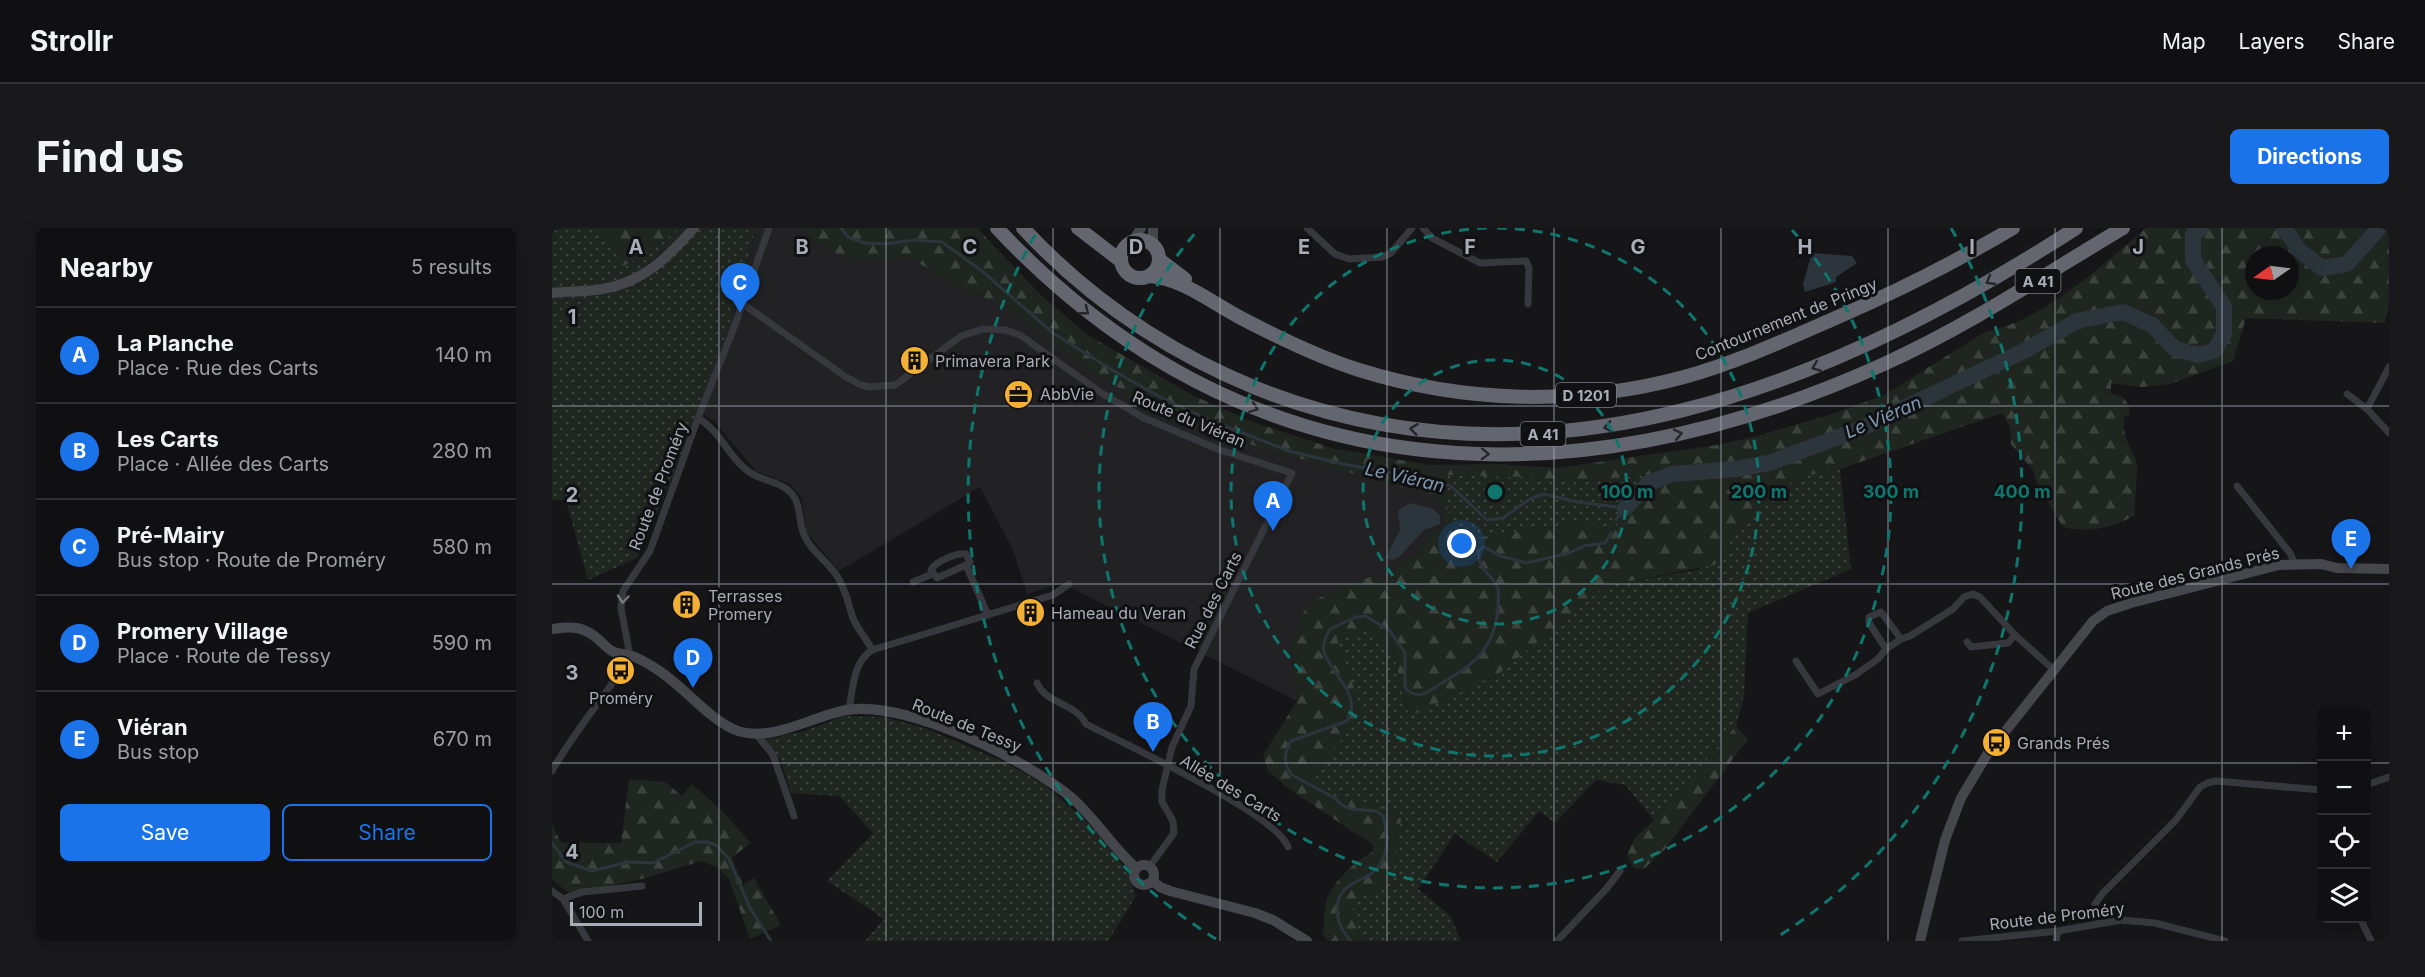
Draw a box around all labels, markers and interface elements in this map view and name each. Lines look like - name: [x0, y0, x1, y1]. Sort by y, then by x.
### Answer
- text: Strollr: [30, 24, 113, 58]
- text: Map: [2162, 29, 2206, 54]
- text: Layers: [2239, 29, 2305, 54]
- text: Share: [2338, 29, 2395, 54]
- button: Directions: [2230, 129, 2389, 184]
- text: Find us: [36, 131, 184, 182]
- text: A: [629, 235, 644, 259]
- text: B: [795, 235, 809, 259]
- text: C: [963, 235, 977, 259]
- text: D: [1129, 235, 1143, 259]
- text: E: [1298, 235, 1310, 259]
- text: F: [1464, 235, 1476, 259]
- text: G: [1630, 235, 1646, 259]
- text: H: [1798, 235, 1812, 259]
- text: I: [1969, 235, 1975, 259]
- text: J: [2132, 235, 2144, 259]
- north arrow: [2245, 246, 2299, 300]
- text: Nearby: [60, 252, 153, 283]
- text: 5 results: [411, 255, 492, 279]
- pin: C: [720, 264, 759, 313]
- road number: A 41: [2016, 269, 2060, 293]
- street label: Contournement de Pringy: [1692, 273, 1880, 365]
- one-way arrow: [1986, 273, 1996, 285]
- one-way arrow: [1078, 304, 1089, 315]
- text: 1: [568, 305, 576, 329]
- text: La Planche: [117, 330, 234, 356]
- text: A: [72, 343, 87, 367]
- text: 140 m: [435, 343, 492, 367]
- building icon: Primavera Park: [898, 345, 930, 377]
- place label: Primavera Park: [935, 351, 1050, 371]
- text: Place · Rue des Carts: [117, 356, 319, 380]
- one-way arrow: [1811, 360, 1822, 372]
- office icon: AbbVie: [1003, 378, 1035, 410]
- road number: D 1201: [1556, 383, 1616, 407]
- place label: AbbVie: [1040, 384, 1094, 404]
- street label: Route du Viéran: [1130, 386, 1248, 452]
- water label: Le Viéran: [1842, 392, 1924, 442]
- one-way arrow: [1248, 400, 1259, 413]
- street label: Route de Proméry: [624, 419, 692, 553]
- one-way arrow: [1604, 420, 1613, 432]
- road number: A 41: [1520, 422, 1566, 446]
- one-way arrow: [1410, 423, 1419, 436]
- text: Les Carts: [117, 426, 219, 452]
- one-way arrow: [1673, 428, 1683, 441]
- text: B: [73, 439, 86, 463]
- text: 280 m: [432, 439, 492, 463]
- one-way arrow: [1480, 448, 1489, 460]
- text: Place · Allée des Carts: [117, 452, 329, 476]
- water label: Le Viéran: [1363, 458, 1447, 496]
- text: 100 m: [1601, 481, 1653, 502]
- text: 200 m: [1731, 481, 1787, 502]
- text: 300 m: [1863, 481, 1919, 502]
- text: 400 m: [1993, 481, 2051, 502]
- pin: A: [1254, 482, 1292, 531]
- centre of rings: [1485, 482, 1505, 502]
- text: 2: [566, 483, 578, 507]
- pin: E: [2332, 520, 2370, 569]
- text: Pré-Mairy: [117, 522, 225, 548]
- your location: [1447, 529, 1476, 558]
- text: C: [72, 535, 87, 559]
- text: 580 m: [432, 535, 492, 559]
- street label: Route des Grands Prés: [2109, 542, 2281, 604]
- text: Bus stop · Route de Proméry: [117, 548, 386, 572]
- street label: Rue des Carts: [1180, 548, 1246, 652]
- place label: Terrasses Promery: [708, 586, 782, 624]
- building icon: Terrasses Promery: [671, 589, 703, 621]
- one-way arrow: [617, 595, 630, 604]
- building icon: Hameau du Veran: [1014, 597, 1046, 629]
- place label: Hameau du Veran: [1051, 603, 1186, 623]
- text: Promery Village: [117, 618, 288, 644]
- text: D: [72, 631, 87, 655]
- text: 590 m: [432, 631, 492, 655]
- pin: D: [674, 638, 712, 688]
- text: Place · Route de Tessy: [117, 644, 331, 668]
- bus stop icon: Proméry: [605, 654, 637, 686]
- text: 3: [566, 661, 578, 685]
- place label: Proméry: [589, 688, 653, 708]
- street label: Route de Tessy: [910, 694, 1025, 756]
- pin: B: [1134, 702, 1172, 752]
- map controls: [2317, 707, 2371, 923]
- button: +: [2317, 707, 2371, 761]
- text: Viéran: [117, 714, 188, 740]
- text: E: [73, 727, 86, 751]
- text: 670 m: [433, 727, 492, 751]
- bus stop icon: Grands Prés: [1980, 727, 2012, 759]
- place label: Grands Prés: [2017, 733, 2110, 753]
- text: Bus stop: [117, 740, 199, 764]
- street label: Allée des Carts: [1177, 750, 1285, 826]
- button: −: [2317, 761, 2371, 815]
- button: Save: [60, 804, 270, 861]
- button: Share: [282, 804, 492, 861]
- button: locate: [2317, 815, 2371, 869]
- text: 4: [565, 840, 579, 864]
- button: layers: [2317, 869, 2371, 923]
- street label: Route de Proméry: [1988, 898, 2126, 934]
- scale bar: [570, 899, 702, 926]
- text: 100 m: [579, 902, 624, 922]

